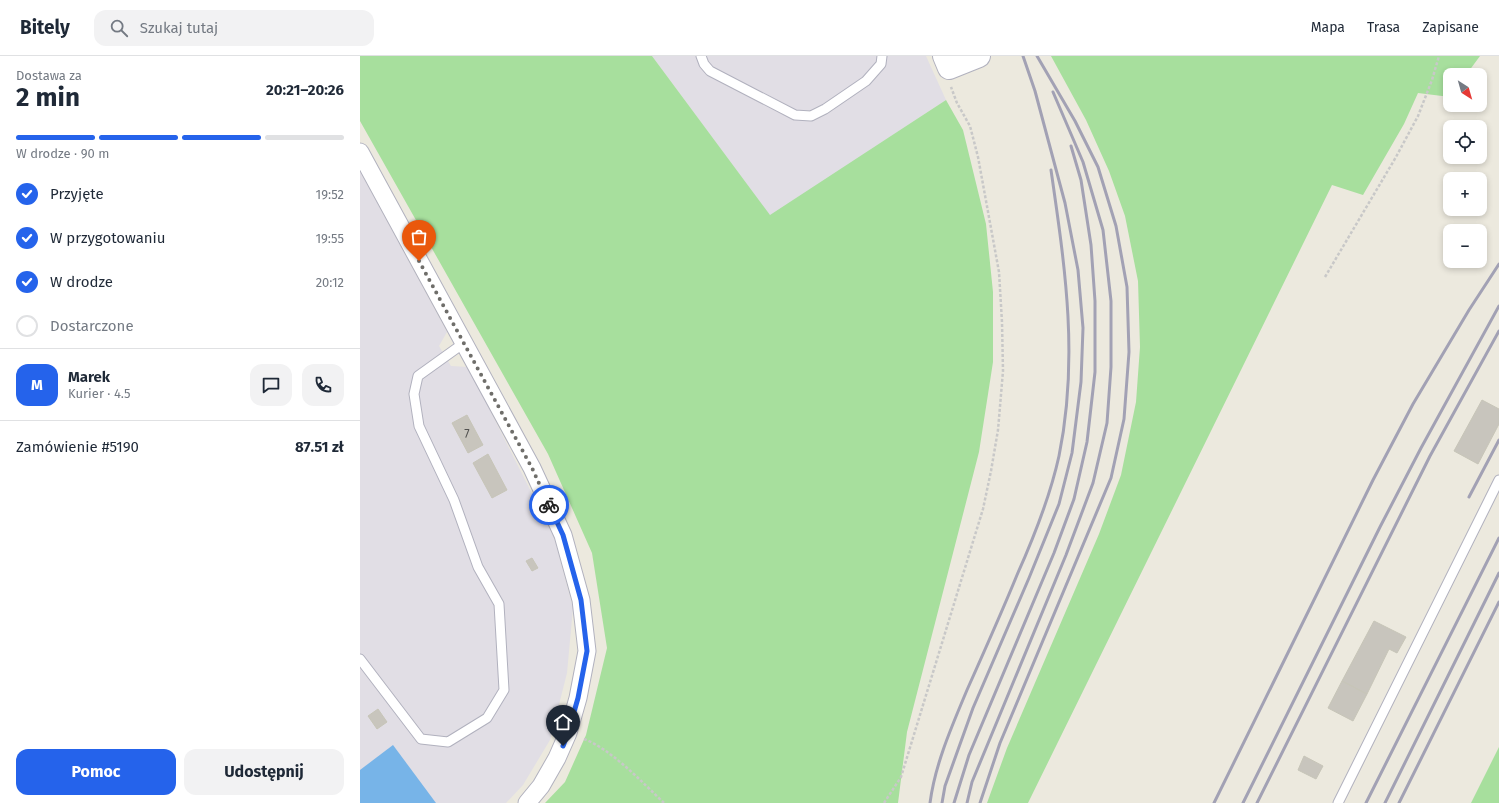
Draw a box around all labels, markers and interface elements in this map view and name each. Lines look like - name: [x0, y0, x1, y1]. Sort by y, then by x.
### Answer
- search box: [94, 10, 374, 46]
- text: Bitely: [20, 16, 70, 39]
- icon: search: [108, 17, 130, 39]
- text: Szukaj tutaj: [140, 19, 218, 37]
- text: Mapa: [1311, 19, 1345, 36]
- text: Trasa: [1367, 19, 1400, 36]
- text: Zapisane: [1422, 19, 1479, 36]
- text: Dostawa za: [16, 68, 82, 83]
- north arrow: [1443, 68, 1487, 112]
- map controls: [1443, 68, 1487, 268]
- text: 20:21–20:26: [266, 81, 344, 99]
- text: 2 min: [16, 82, 80, 113]
- button: locate: [1443, 120, 1487, 164]
- text: W drodze · 90 m: [16, 146, 109, 161]
- button: +: [1443, 172, 1487, 216]
- icon: check: [16, 183, 38, 205]
- text: Przyjęte: [50, 185, 104, 203]
- text: 19:52: [316, 187, 344, 202]
- pin: [402, 220, 436, 261]
- button: −: [1443, 224, 1487, 268]
- icon: bag: [408, 226, 430, 248]
- icon: check: [16, 227, 38, 249]
- text: W przygotowaniu: [50, 229, 166, 247]
- text: 19:55: [315, 231, 344, 246]
- icon: check: [16, 271, 38, 293]
- text: W drodze: [50, 273, 113, 291]
- text: 20:12: [316, 275, 344, 290]
- text: Dostarczone: [50, 317, 134, 335]
- button: chat: [250, 364, 292, 406]
- button: phone: [302, 364, 344, 406]
- text: Marek: [68, 368, 110, 386]
- text: M: [31, 376, 43, 394]
- text: Kurier · 4.5: [68, 386, 131, 401]
- house number: 7: [464, 427, 470, 441]
- text: Zamówienie #5190: [16, 438, 139, 456]
- text: 87.51 zł: [295, 438, 344, 456]
- courier: [529, 485, 569, 525]
- icon: bike: [538, 494, 560, 516]
- pin: [546, 705, 580, 746]
- icon: home: [552, 711, 574, 733]
- button: Pomoc: [16, 749, 176, 795]
- button: Udostępnij: [184, 749, 344, 795]

